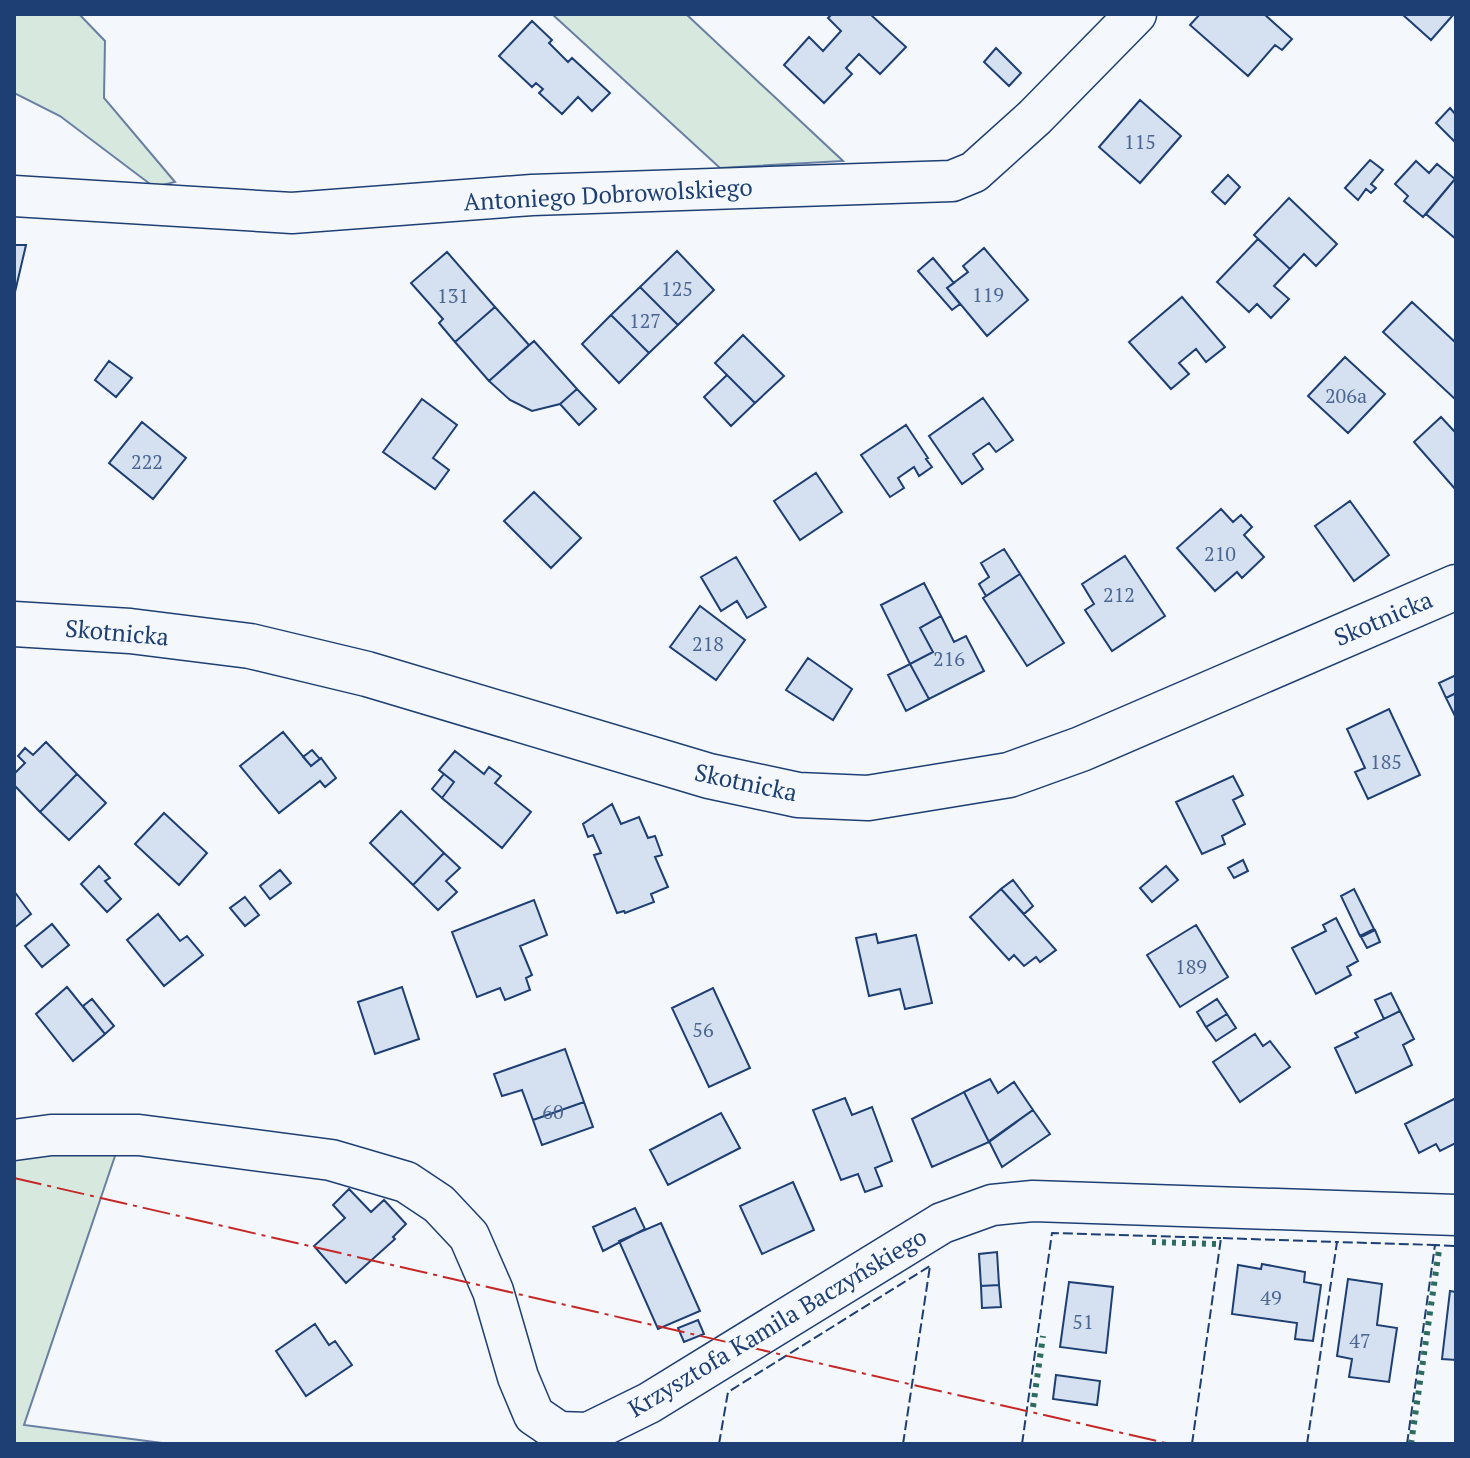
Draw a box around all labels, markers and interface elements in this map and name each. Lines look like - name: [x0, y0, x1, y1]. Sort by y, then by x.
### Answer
- house number: 115: [1124, 128, 1156, 155]
- street label: Antoniego Dobrowolskiego: [463, 170, 753, 218]
- house number: 125: [661, 275, 693, 302]
- house number: 119: [972, 281, 1004, 308]
- house number: 131: [437, 282, 469, 309]
- house number: 127: [629, 307, 661, 334]
- house number: 206a: [1325, 382, 1367, 409]
- house number: 222: [131, 448, 163, 475]
- house number: 210: [1204, 540, 1236, 567]
- house number: 212: [1103, 581, 1135, 608]
- street label: Skotnicka: [1329, 583, 1437, 653]
- street label: Skotnicka: [64, 612, 170, 652]
- house number: 218: [692, 630, 724, 657]
- house number: 216: [933, 645, 965, 672]
- house number: 185: [1370, 748, 1402, 775]
- street label: Skotnicka: [692, 756, 800, 808]
- house number: 189: [1175, 953, 1207, 980]
- house number: 56: [692, 1016, 714, 1043]
- house number: 60: [542, 1098, 564, 1125]
- street label: Krzysztofa Kamila Baczyńskiego: [622, 1220, 932, 1424]
- house number: 49: [1260, 1284, 1282, 1311]
- house number: 51: [1072, 1308, 1094, 1335]
- house number: 47: [1349, 1327, 1371, 1354]

